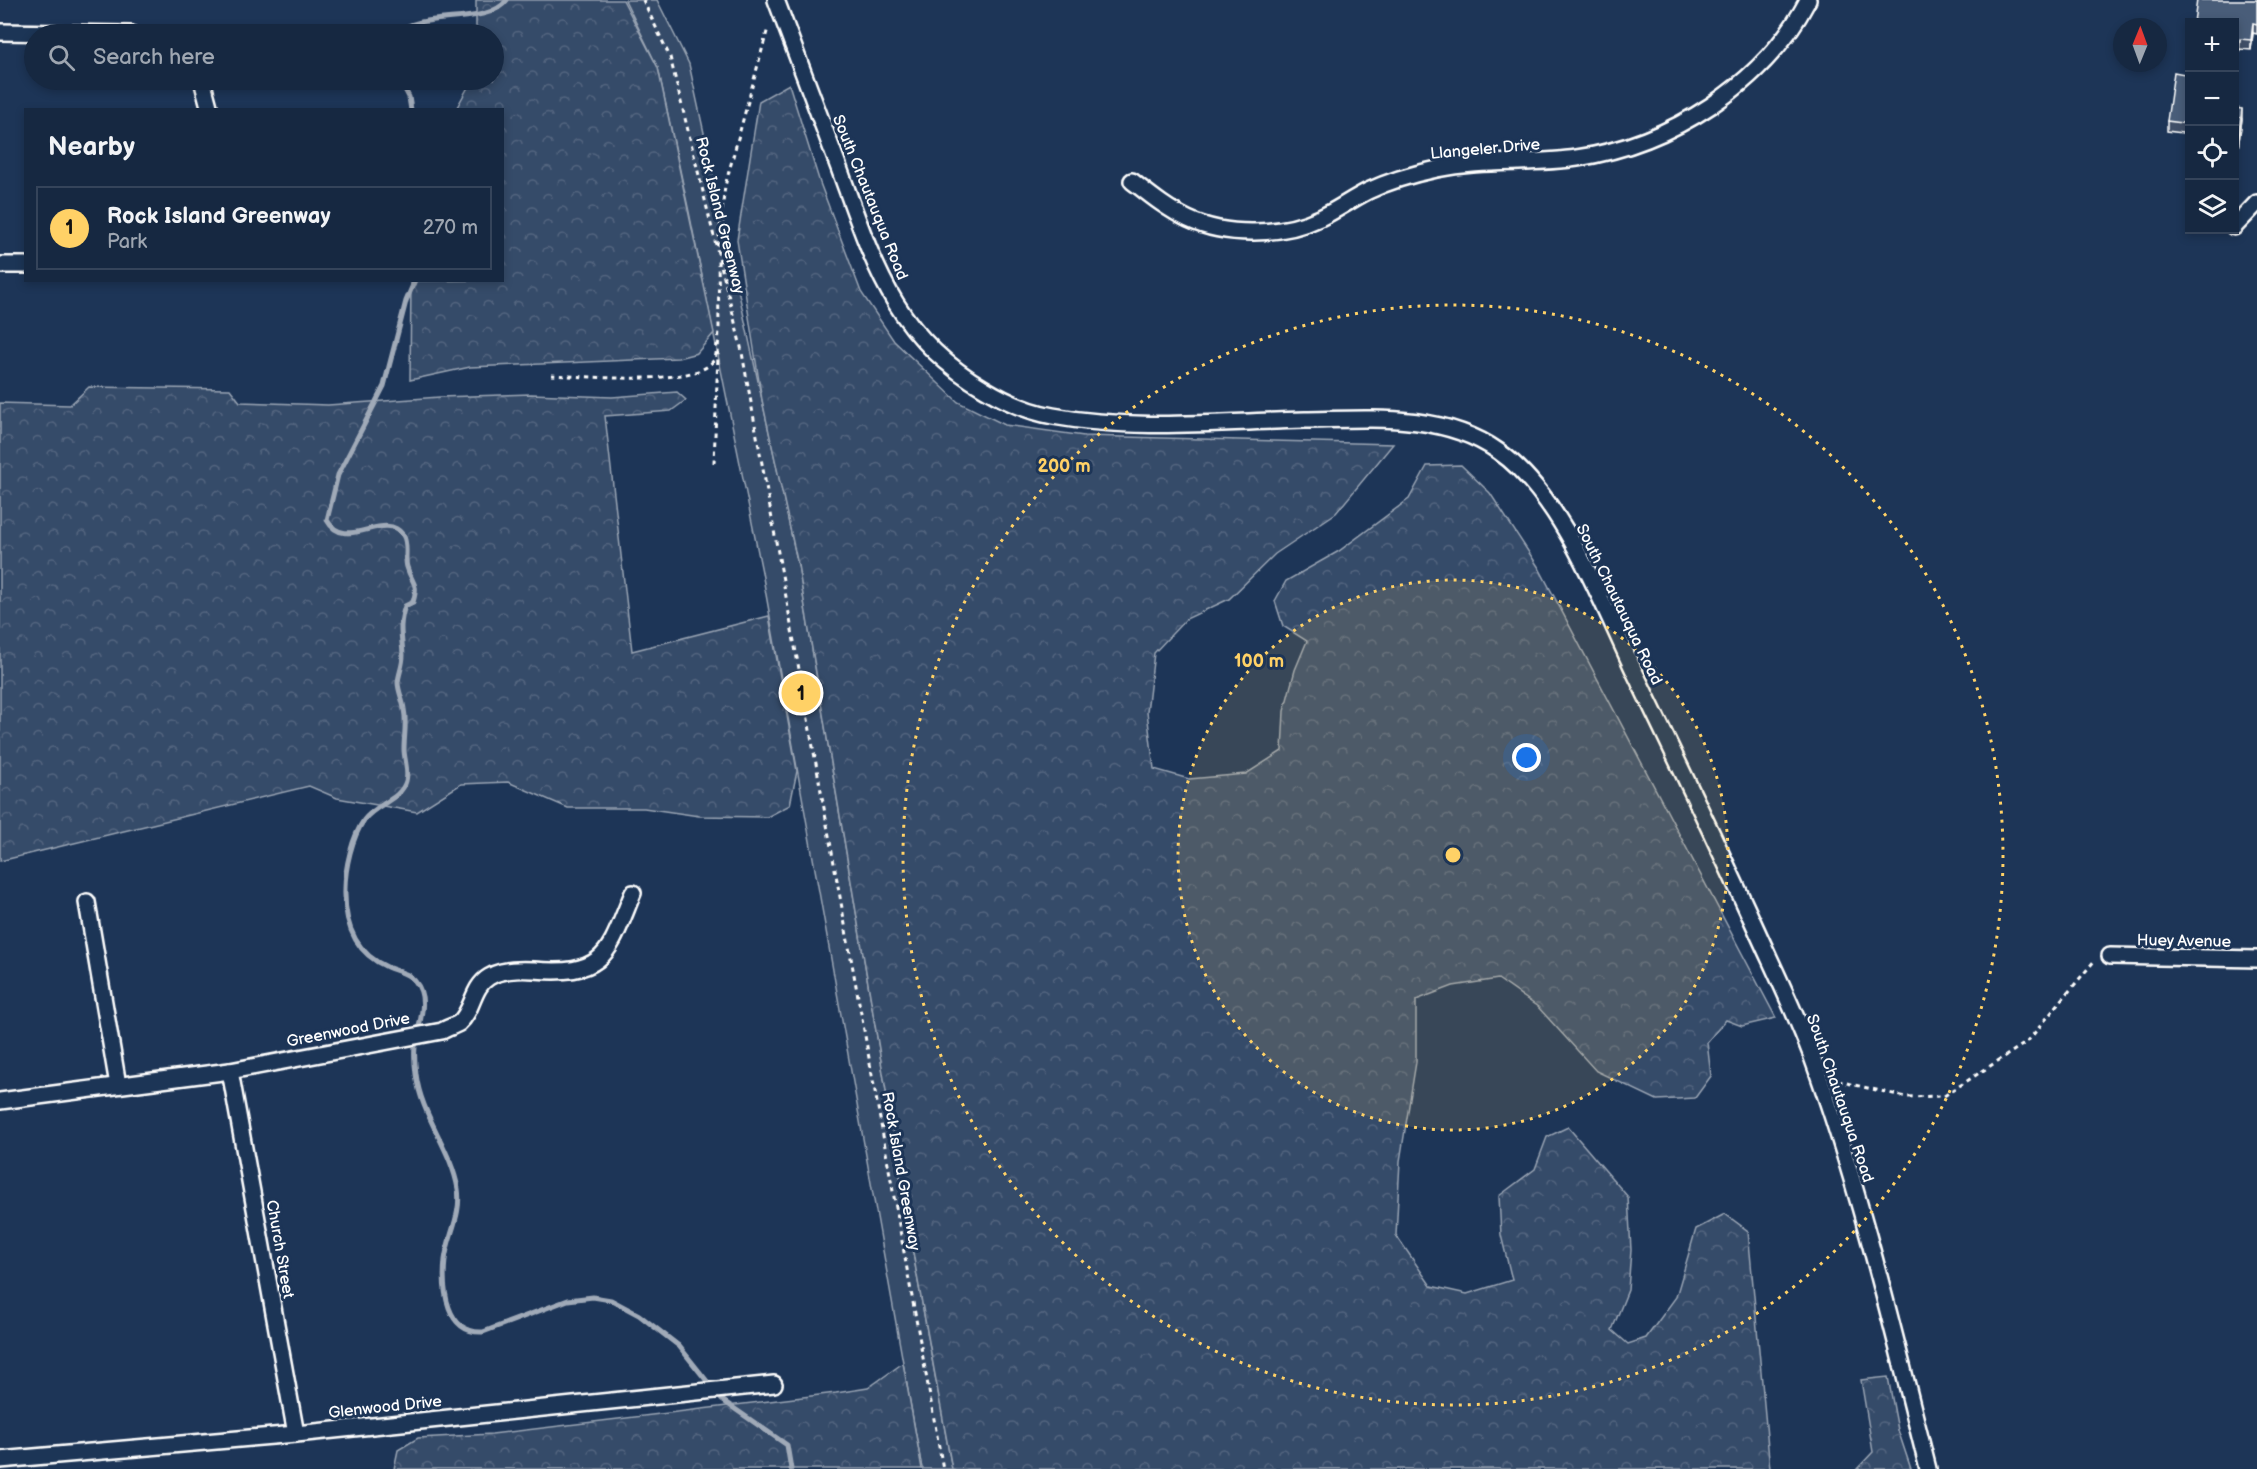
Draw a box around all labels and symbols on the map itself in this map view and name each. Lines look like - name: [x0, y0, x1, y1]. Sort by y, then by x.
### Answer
- north arrow: [2113, 18, 2167, 72]
- street label: South Chautauqua Road: [828, 112, 911, 283]
- street label: Rock Island Greenway: [691, 135, 748, 297]
- street label: Llangeler Drive: [1429, 135, 1541, 164]
- text: 200 m: [1037, 456, 1091, 477]
- street label: South Chautauqua Road: [1571, 521, 1666, 688]
- text: 100 m: [1234, 651, 1284, 672]
- pin: 1: [782, 670, 820, 716]
- your location: [1512, 743, 1541, 772]
- centre of rings: [1443, 845, 1463, 865]
- street label: Huey Avenue: [2137, 931, 2232, 952]
- street label: Greenwood Drive: [285, 1009, 412, 1052]
- street label: South Chautauqua Road: [1802, 1012, 1877, 1185]
- street label: Rock Island Greenway: [877, 1090, 924, 1253]
- street label: Church Street: [262, 1198, 298, 1300]
- street label: Glenwood Drive: [328, 1392, 443, 1423]

